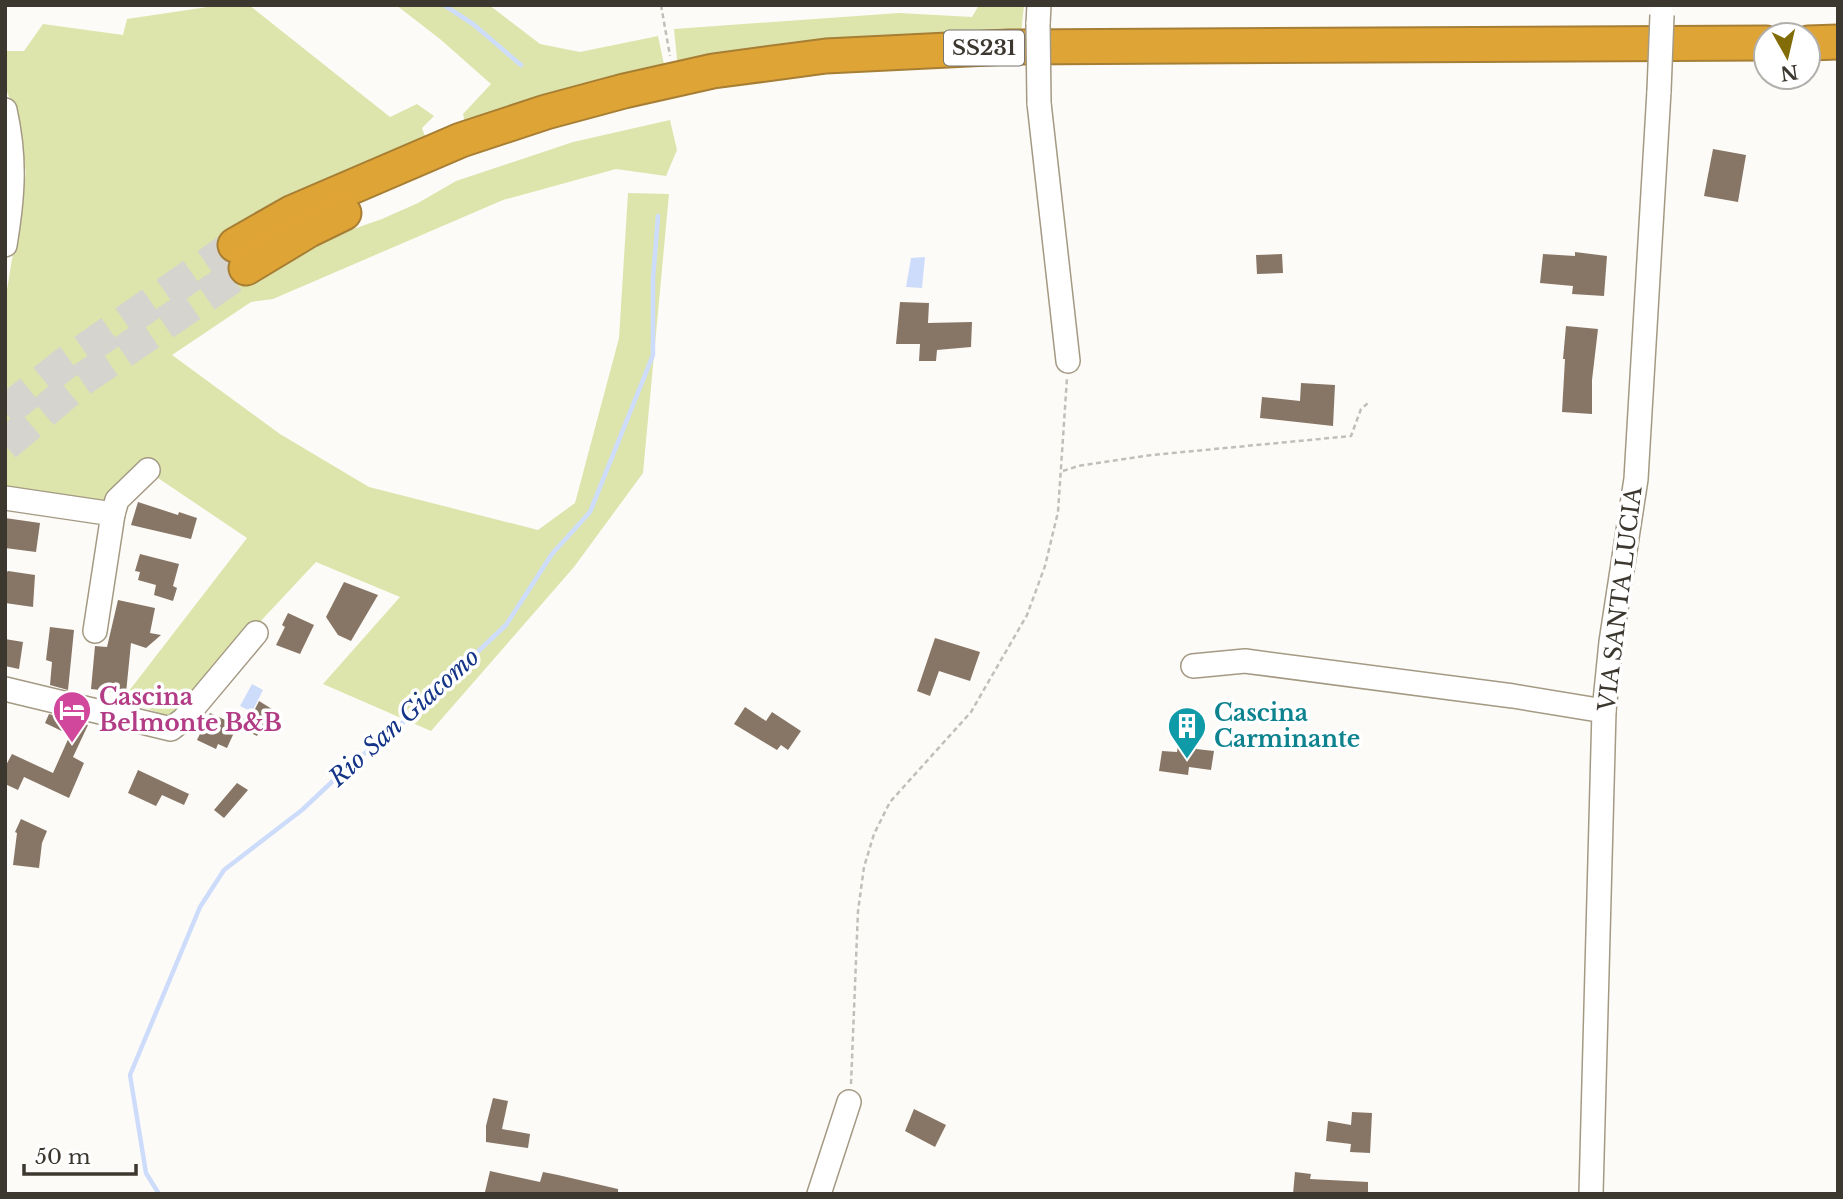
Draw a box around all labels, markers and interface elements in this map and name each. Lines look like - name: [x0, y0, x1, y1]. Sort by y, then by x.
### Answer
- north arrow: [1752, 21, 1822, 91]
- road number: SS231: [944, 30, 1024, 66]
- text: N: [1779, 60, 1800, 85]
- street label: VIA SANTA LUCIA: [1592, 484, 1648, 714]
- water label: Rio San Giacomo: [322, 642, 485, 793]
- place label: Cascina Belmonte B&B: [99, 683, 282, 737]
- hotel icon: Cascina Belmonte B&B: [51, 689, 93, 744]
- place label: Cascina Carminante: [1214, 699, 1360, 753]
- building icon: Cascina Carminante: [1166, 705, 1208, 760]
- scale bar: [24, 1132, 136, 1176]
- text: 50 m: [35, 1144, 91, 1170]

